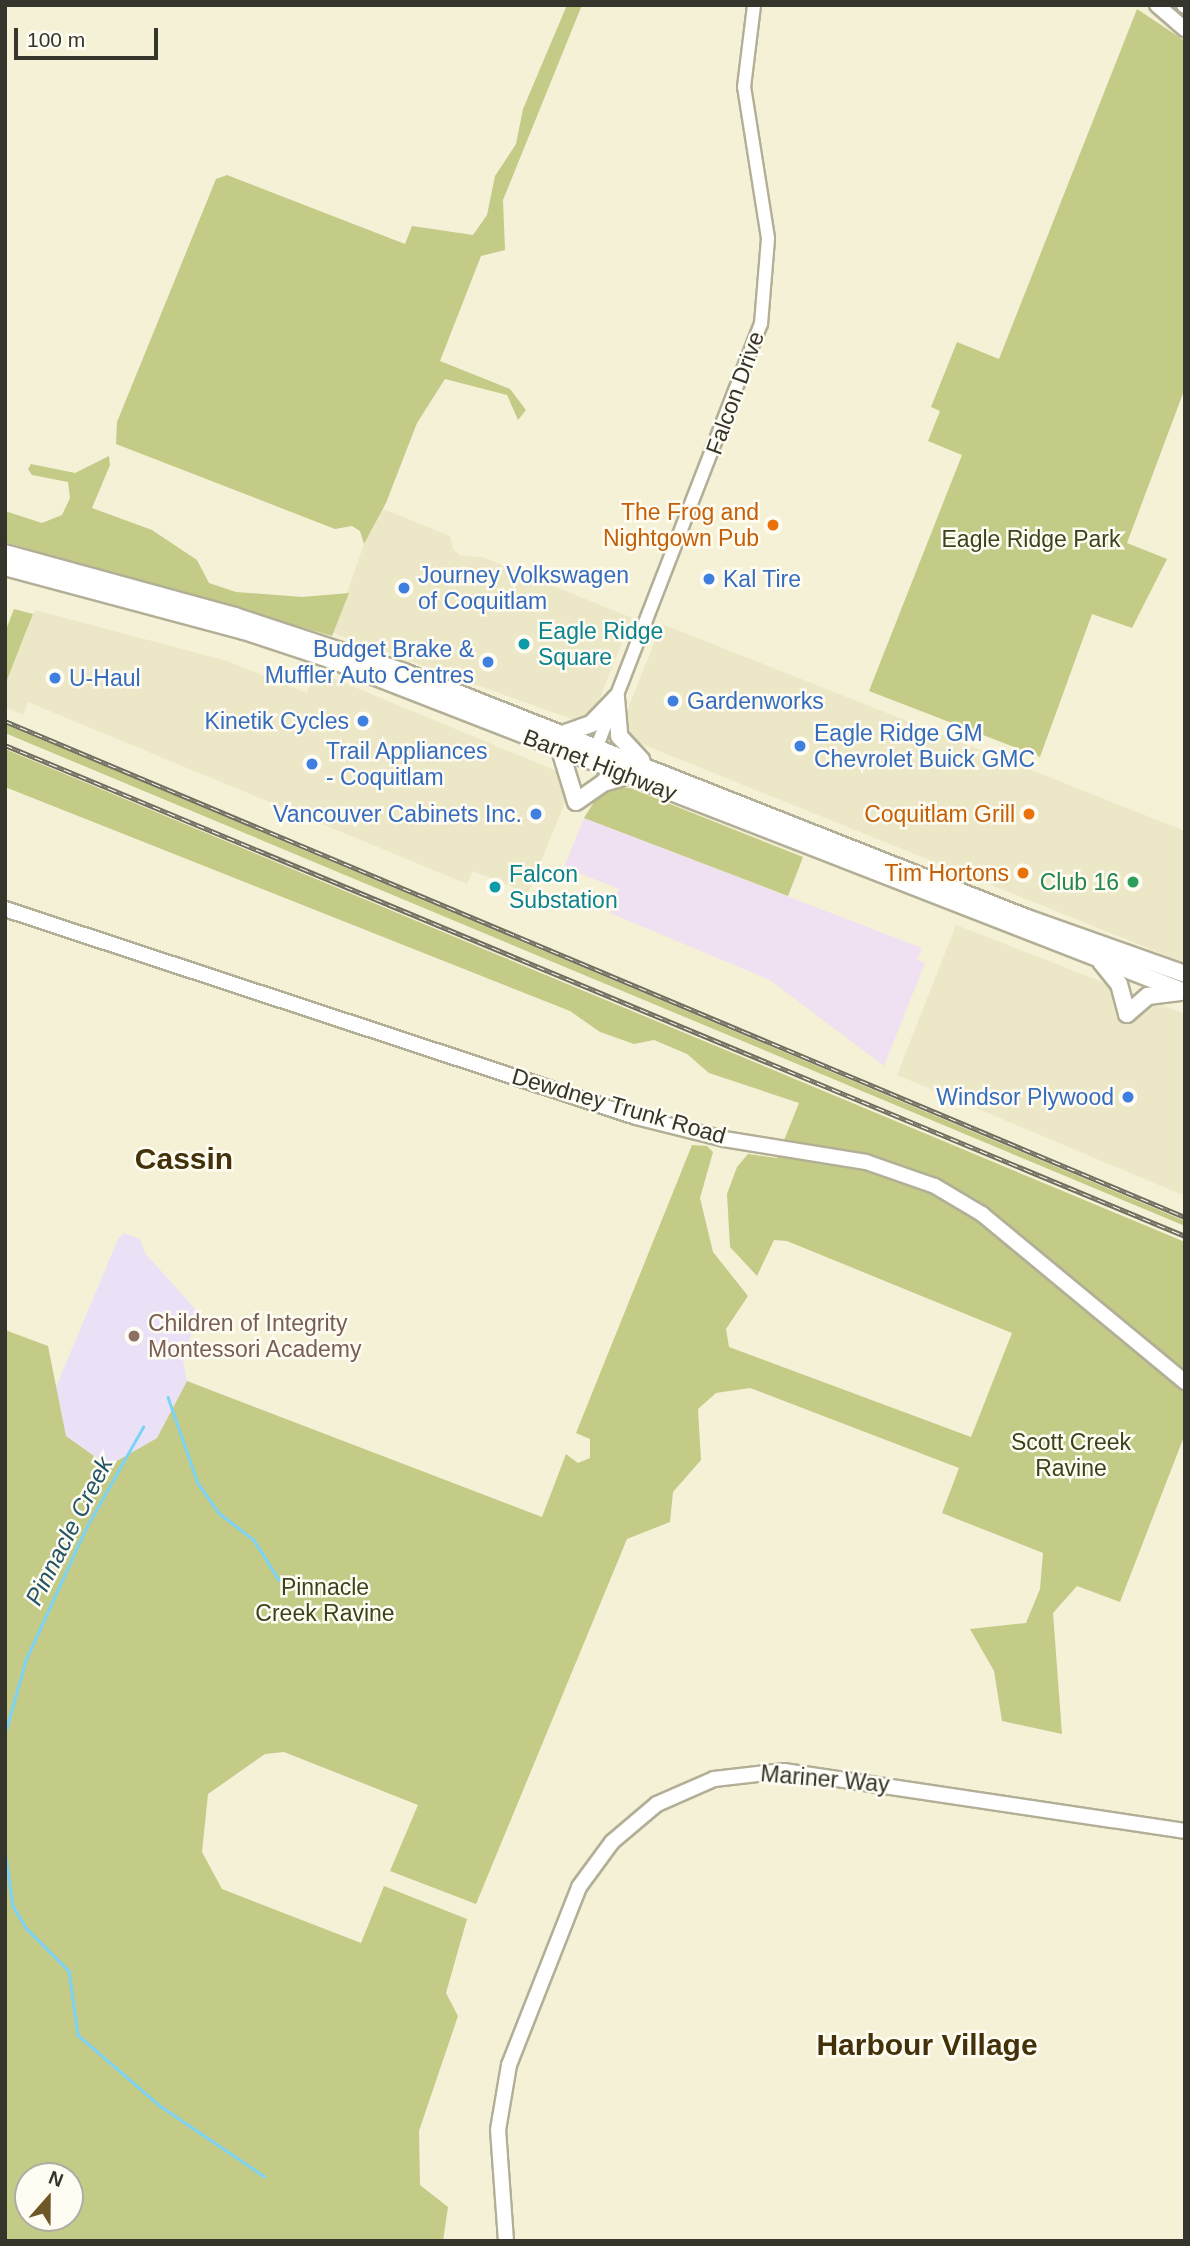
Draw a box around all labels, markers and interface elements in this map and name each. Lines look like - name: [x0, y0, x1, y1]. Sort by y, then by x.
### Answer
- scale bar: [18, 14, 161, 58]
- text: 100 m: [27, 28, 85, 51]
- street label: Falcon Drive: [700, 328, 770, 458]
- place label: The Frog and Nightgown Pub: [603, 498, 759, 552]
- marker: The Frog and Nightgown Pub: [765, 517, 781, 533]
- park label: Eagle Ridge Park: [942, 525, 1120, 553]
- place label: Journey Volkswagen of Coquitlam: [418, 561, 629, 615]
- place label: Kal Tire: [723, 565, 801, 593]
- marker: Kal Tire: [701, 571, 717, 587]
- marker: Journey Volkswagen of Coquitlam: [396, 580, 412, 596]
- place label: Eagle Ridge Square: [538, 617, 663, 671]
- place label: Budget Brake & Muffler Auto Centres: [263, 635, 474, 689]
- marker: Eagle Ridge Square: [516, 636, 532, 652]
- marker: Budget Brake & Muffler Auto Centres: [480, 654, 496, 670]
- place label: U-Haul: [69, 664, 141, 692]
- marker: U-Haul: [47, 670, 63, 686]
- place label: Gardenworks: [687, 687, 824, 715]
- marker: Gardenworks: [665, 693, 681, 709]
- place label: Kinetik Cycles: [205, 707, 349, 735]
- marker: Kinetik Cycles: [355, 713, 371, 729]
- place label: Eagle Ridge GM Chevrolet Buick GMC: [814, 719, 1035, 773]
- street label: Barnet Highway: [519, 723, 681, 807]
- place label: Trail Appliances - Coquitlam: [326, 737, 489, 791]
- marker: Eagle Ridge GM Chevrolet Buick GMC: [792, 738, 808, 754]
- marker: Trail Appliances - Coquitlam: [304, 756, 320, 772]
- place label: Vancouver Cabinets Inc.: [273, 800, 522, 828]
- place label: Coquitlam Grill: [864, 800, 1015, 828]
- marker: Vancouver Cabinets Inc.: [528, 806, 544, 822]
- marker: Coquitlam Grill: [1021, 806, 1037, 822]
- place label: Tim Hortons: [885, 859, 1009, 887]
- place label: Falcon Substation: [509, 860, 618, 914]
- marker: Tim Hortons: [1015, 865, 1031, 881]
- place label: Club 16: [1040, 868, 1119, 896]
- marker: Club 16: [1125, 874, 1141, 890]
- marker: Falcon Substation: [487, 879, 503, 895]
- street label: Dewdney Trunk Road: [509, 1062, 729, 1150]
- place label: Windsor Plywood: [936, 1083, 1114, 1111]
- marker: Windsor Plywood: [1120, 1089, 1136, 1105]
- district label: Cassin: [135, 1141, 233, 1177]
- place label: Children of Integrity Montessori Academy: [148, 1309, 363, 1363]
- marker: Children of Integrity Montessori Academy: [126, 1328, 142, 1344]
- park label: Scott Creek Ravine: [1011, 1428, 1131, 1482]
- water label: Pinnacle Creek: [19, 1452, 119, 1610]
- park label: Pinnacle Creek Ravine: [255, 1573, 395, 1627]
- street label: Mariner Way: [759, 1760, 891, 1798]
- district label: Harbour Village: [816, 2027, 1038, 2063]
- north arrow: [14, 2162, 84, 2232]
- text: N: [46, 2167, 66, 2191]

